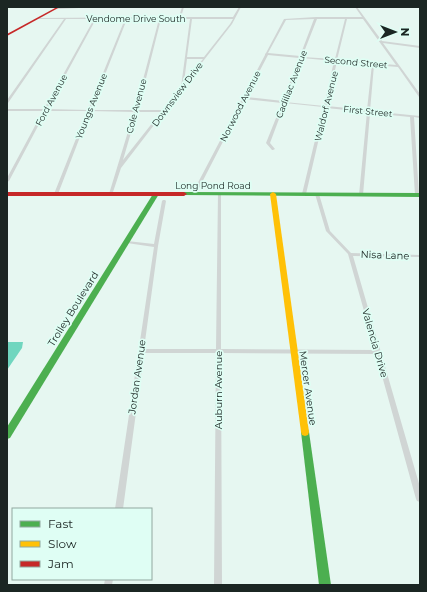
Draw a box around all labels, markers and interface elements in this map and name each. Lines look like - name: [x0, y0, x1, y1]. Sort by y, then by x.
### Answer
- north arrow: [375, 12, 415, 52]
- street label: Vendome Drive South: [86, 13, 186, 24]
- text: N: [398, 28, 412, 36]
- street label: Cadillac Avenue: [273, 48, 309, 119]
- street label: Second Street: [324, 54, 388, 70]
- street label: Downsview Drive: [149, 59, 205, 128]
- street label: Norwood Avenue: [217, 68, 263, 143]
- street label: Waldorf Avenue: [312, 69, 340, 142]
- street label: Youngs Avenue: [73, 71, 109, 140]
- street label: Ford Avenue: [33, 72, 70, 128]
- street label: Cole Avenue: [123, 77, 149, 134]
- street label: First Street: [343, 103, 393, 119]
- street label: Long Pond Road: [175, 180, 251, 191]
- street label: Nisa Lane: [360, 248, 410, 262]
- street label: Trolley Boulevard: [45, 269, 101, 349]
- street label: Valencia Drive: [359, 307, 391, 379]
- street label: Jordan Avenue: [125, 339, 149, 416]
- street label: Mercer Avenue: [296, 350, 320, 426]
- street label: Auburn Avenue: [212, 351, 225, 429]
- legend: [12, 508, 152, 580]
- text: Fast: [48, 516, 73, 531]
- text: Slow: [48, 536, 77, 551]
- text: Jam: [47, 556, 74, 571]

